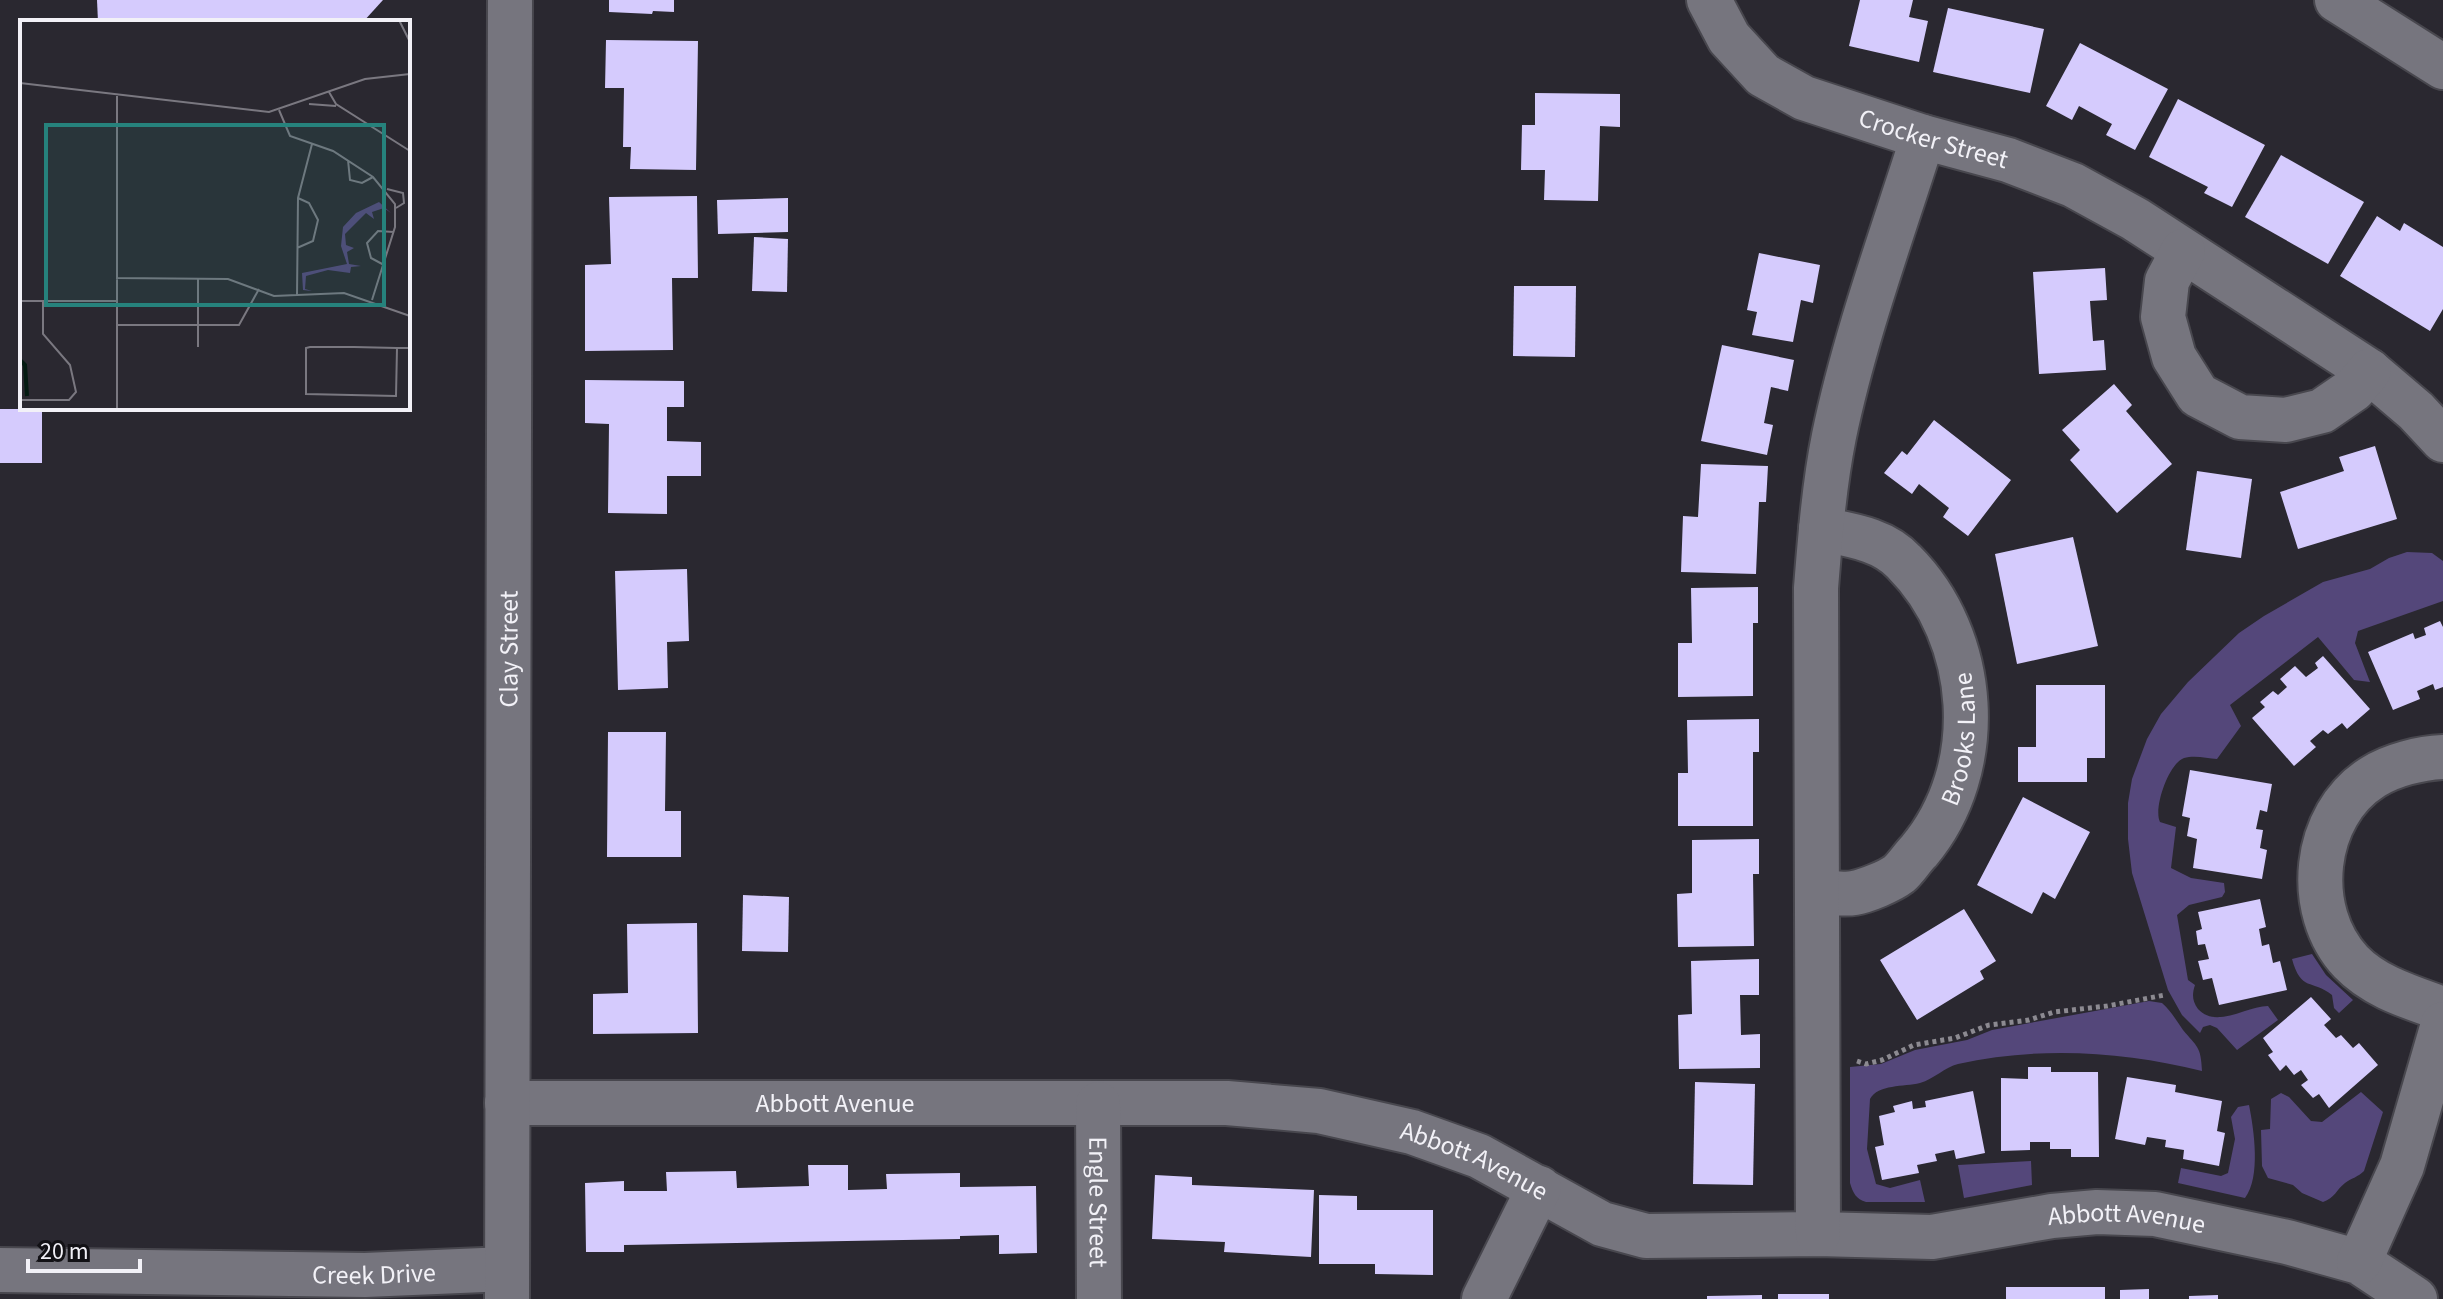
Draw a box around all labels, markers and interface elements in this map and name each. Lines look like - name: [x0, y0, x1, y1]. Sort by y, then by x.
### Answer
- inset map: [20, 20, 410, 410]
- street label: Crocker Street: [1854, 99, 2013, 178]
- street label: Clay Street: [490, 590, 528, 708]
- street label: Brooks Lane: [1931, 670, 1985, 811]
- street label: Abbott Avenue: [755, 1085, 915, 1122]
- street label: Abbott Avenue: [1397, 1112, 1555, 1210]
- street label: Engle Street: [1079, 1136, 1117, 1268]
- street label: Abbott Avenue: [2046, 1194, 2209, 1243]
- scale bar: [28, 1223, 140, 1273]
- text: 20 m: [40, 1234, 89, 1269]
- street label: Creek Drive: [312, 1254, 437, 1294]

